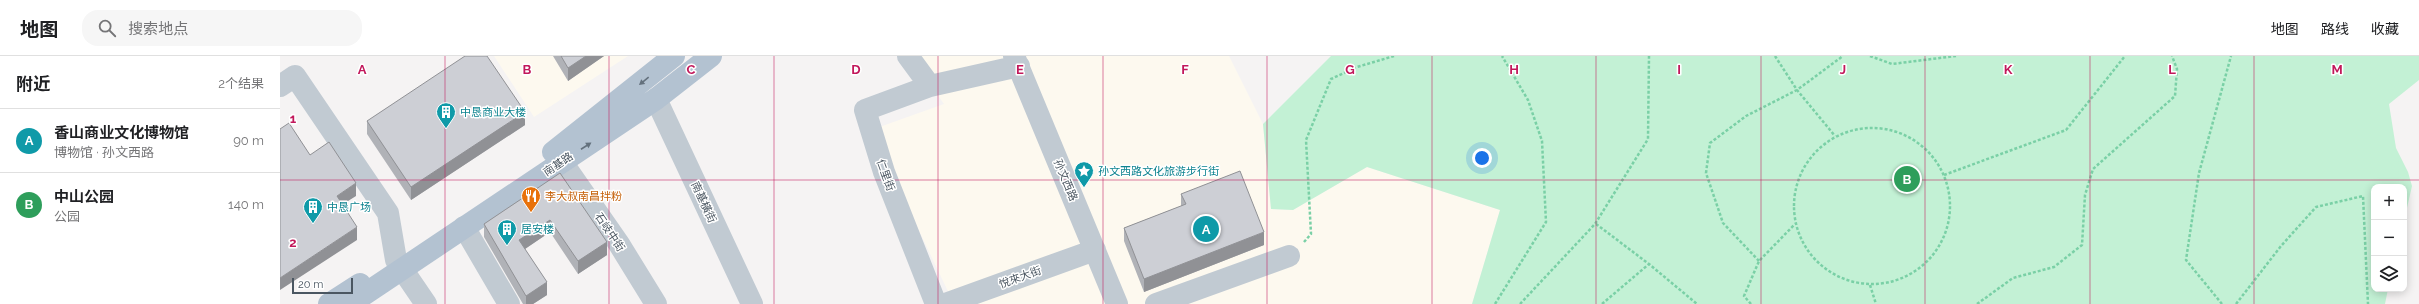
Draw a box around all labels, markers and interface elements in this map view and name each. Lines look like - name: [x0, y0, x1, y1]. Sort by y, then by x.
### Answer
- search box: [82, 10, 362, 46]
- icon: search: [96, 17, 118, 39]
- text: 地图: [20, 18, 58, 40]
- text: 搜索地点: [128, 20, 188, 38]
- text: 地图: [2271, 21, 2299, 37]
- text: 路线: [2321, 21, 2349, 37]
- text: 收藏: [2371, 21, 2399, 37]
- text: A: [358, 62, 367, 77]
- text: B: [523, 62, 532, 77]
- text: C: [687, 62, 696, 77]
- text: D: [851, 62, 861, 77]
- text: E: [1016, 62, 1024, 77]
- text: F: [1181, 62, 1189, 77]
- text: G: [1345, 62, 1355, 77]
- text: H: [1509, 62, 1519, 77]
- text: I: [1677, 62, 1681, 77]
- text: J: [1840, 62, 1846, 77]
- text: K: [2004, 62, 2013, 77]
- text: L: [2168, 62, 2176, 77]
- text: M: [2331, 62, 2343, 77]
- text: 附近: [16, 74, 50, 94]
- text: 2个结果: [218, 76, 264, 91]
- one-way arrow: [639, 76, 650, 85]
- building icon: 中恳商业大楼: [435, 101, 457, 129]
- place label: 中恳商业大楼: [460, 106, 526, 119]
- text: 1: [290, 111, 297, 126]
- text: 香山商业文化博物馆: [54, 124, 189, 142]
- text: A: [25, 133, 33, 148]
- text: 90 m: [233, 133, 264, 148]
- one-way arrow: [581, 142, 591, 150]
- text: 博物馆 · 孙文西路: [54, 145, 154, 160]
- your location: [1472, 148, 1492, 168]
- street label: 南基路: [541, 150, 576, 179]
- street label: 仁里街: [874, 157, 897, 193]
- street label: 孙文西路: [1051, 157, 1080, 203]
- place icon: 孙文西路文化旅游步行街: [1073, 160, 1095, 188]
- pin: B: [1894, 164, 1920, 194]
- place label: 孙文西路文化旅游步行街: [1098, 165, 1219, 178]
- street label: 南基橫街: [688, 180, 719, 225]
- map controls: [2371, 184, 2407, 292]
- button: +: [2371, 184, 2407, 220]
- restaurant icon: 李大叔南昌拌粉: [520, 185, 542, 213]
- text: 中山公园: [54, 188, 114, 206]
- place label: 李大叔南昌拌粉: [545, 190, 622, 203]
- building icon: 中恳广场: [302, 196, 324, 224]
- text: B: [25, 197, 33, 212]
- text: 140 m: [228, 197, 264, 212]
- place label: 中恳广场: [327, 201, 371, 214]
- text: 公园: [54, 209, 80, 224]
- street label: 石岐中街: [592, 210, 627, 254]
- pin: A: [1193, 214, 1219, 244]
- building icon: 居安楼: [496, 218, 518, 246]
- button: −: [2371, 220, 2407, 256]
- place label: 居安楼: [521, 223, 554, 236]
- text: 2: [289, 235, 297, 250]
- button: layers: [2371, 256, 2407, 292]
- street label: 悅來大街: [997, 264, 1043, 291]
- scale bar: [292, 276, 353, 295]
- text: 20 m: [298, 278, 323, 291]

